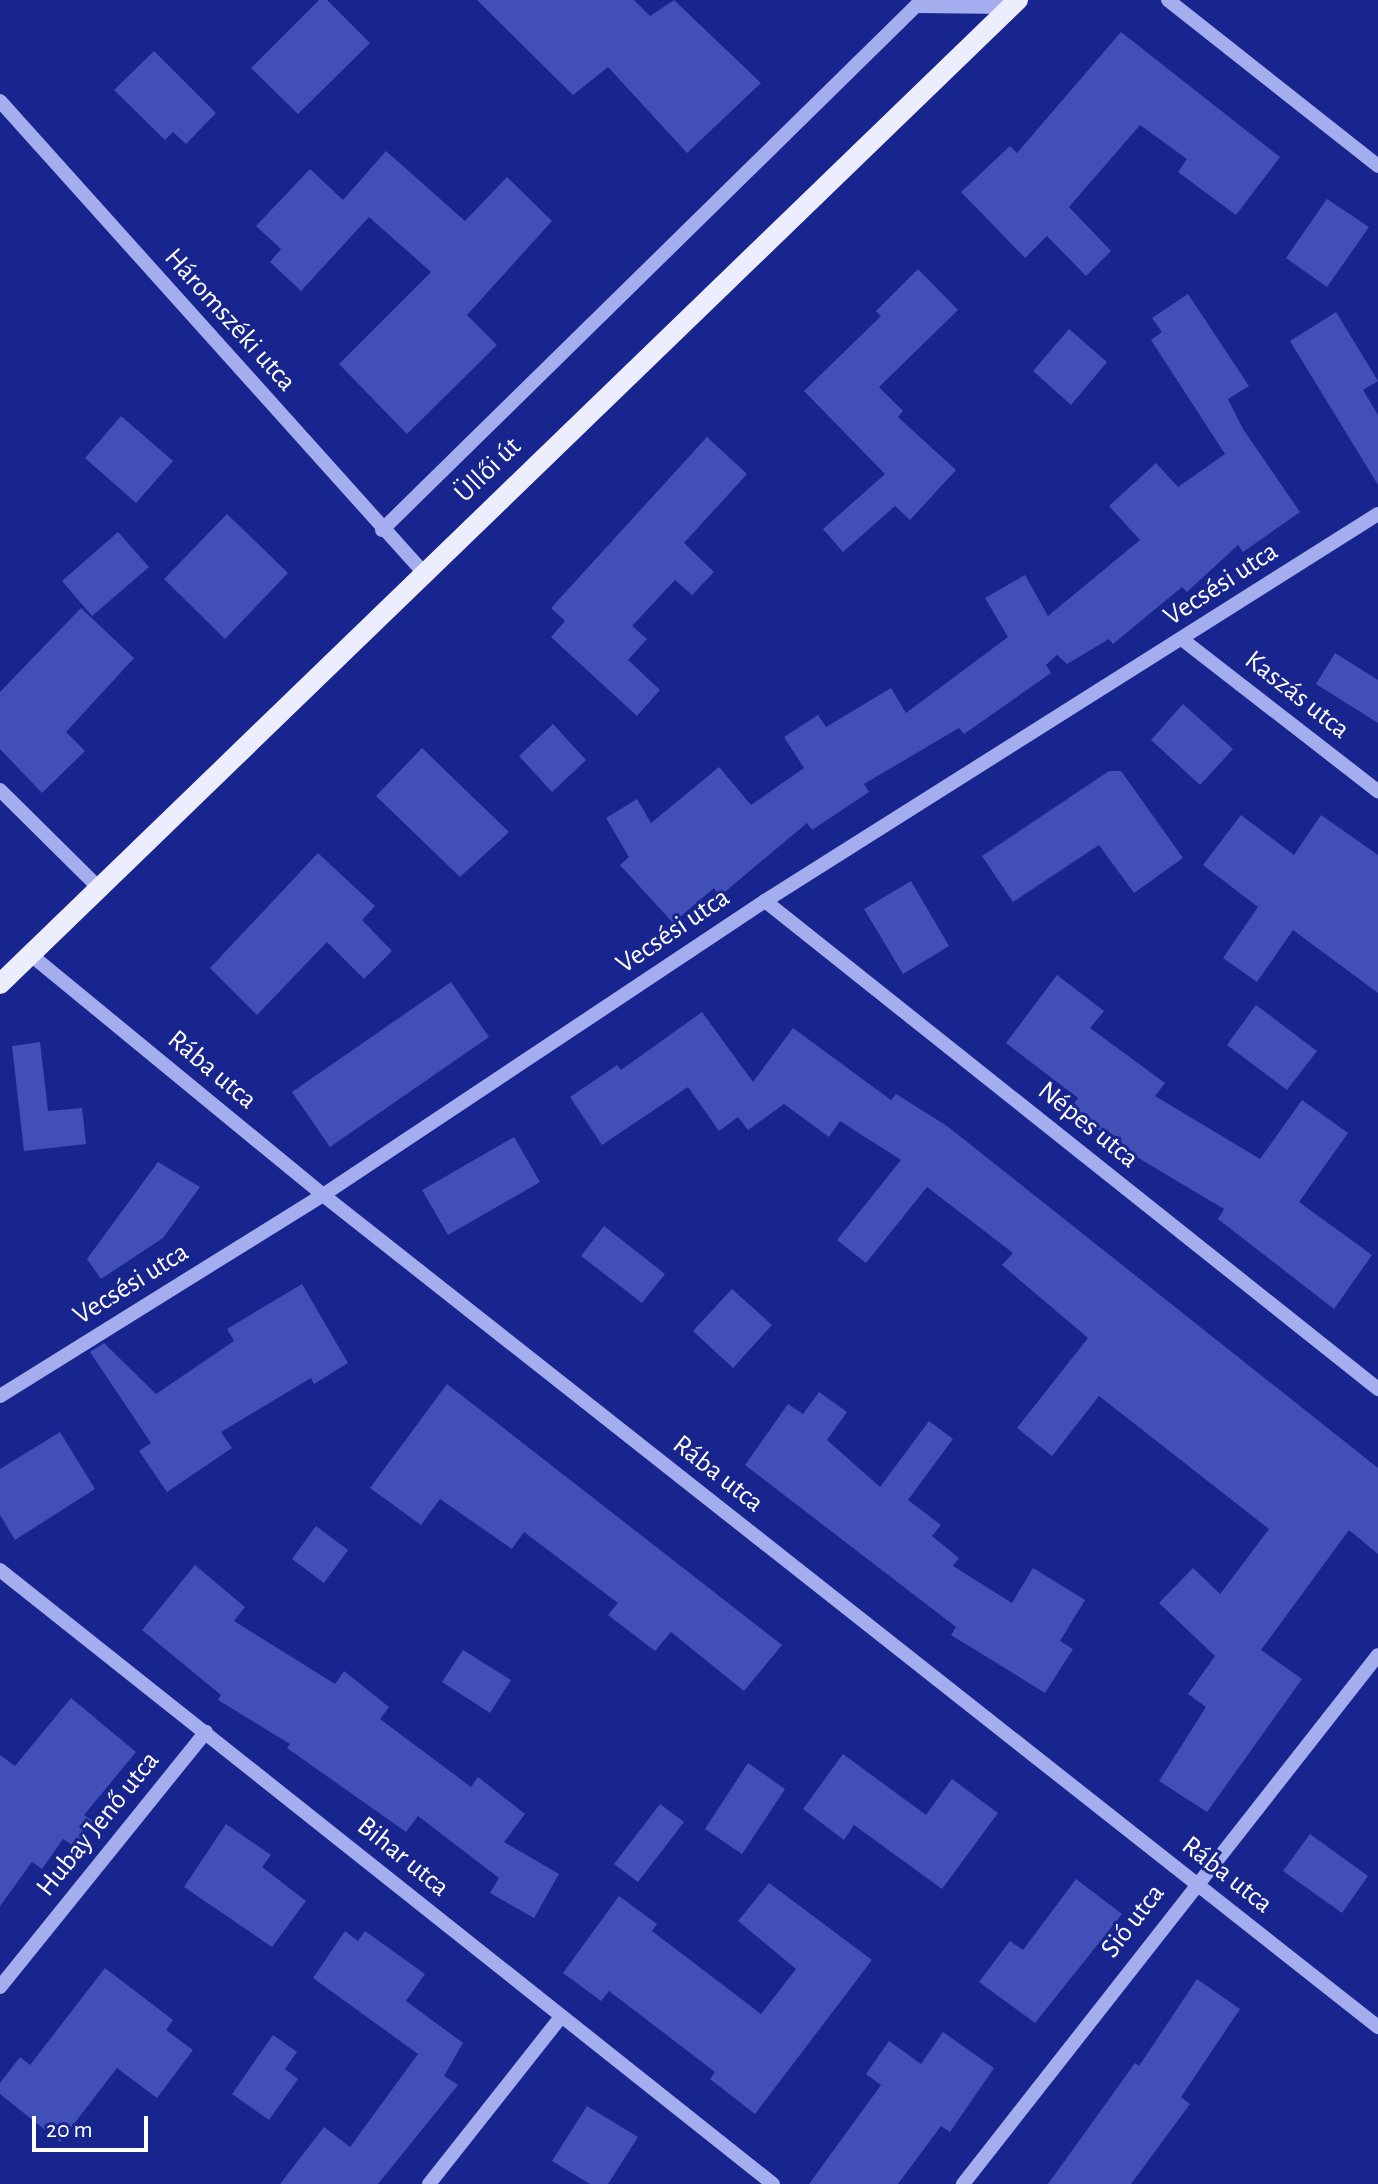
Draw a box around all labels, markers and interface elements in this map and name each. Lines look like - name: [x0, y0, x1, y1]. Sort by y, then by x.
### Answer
- street label: Háromszéki utca: [157, 242, 303, 398]
- street label: Üllői út: [448, 430, 528, 510]
- street label: Vecsési utca: [1158, 535, 1284, 633]
- street label: Kaszás utca: [1238, 644, 1356, 746]
- street label: Vecsési utca: [610, 881, 736, 981]
- street label: Rába utca: [161, 1023, 263, 1117]
- street label: Népes utca: [1031, 1074, 1145, 1176]
- street label: Vecsési utca: [67, 1235, 195, 1333]
- street label: Rába utca: [666, 1428, 770, 1520]
- street label: Hubay Jenő utca: [29, 1745, 167, 1903]
- street label: Bihar utca: [350, 1810, 456, 1904]
- street label: Rába utca: [1175, 1829, 1279, 1921]
- street label: Sió utca: [1094, 1877, 1172, 1965]
- scale bar: [36, 2100, 152, 2150]
- text: 20 m: [46, 2118, 93, 2142]

